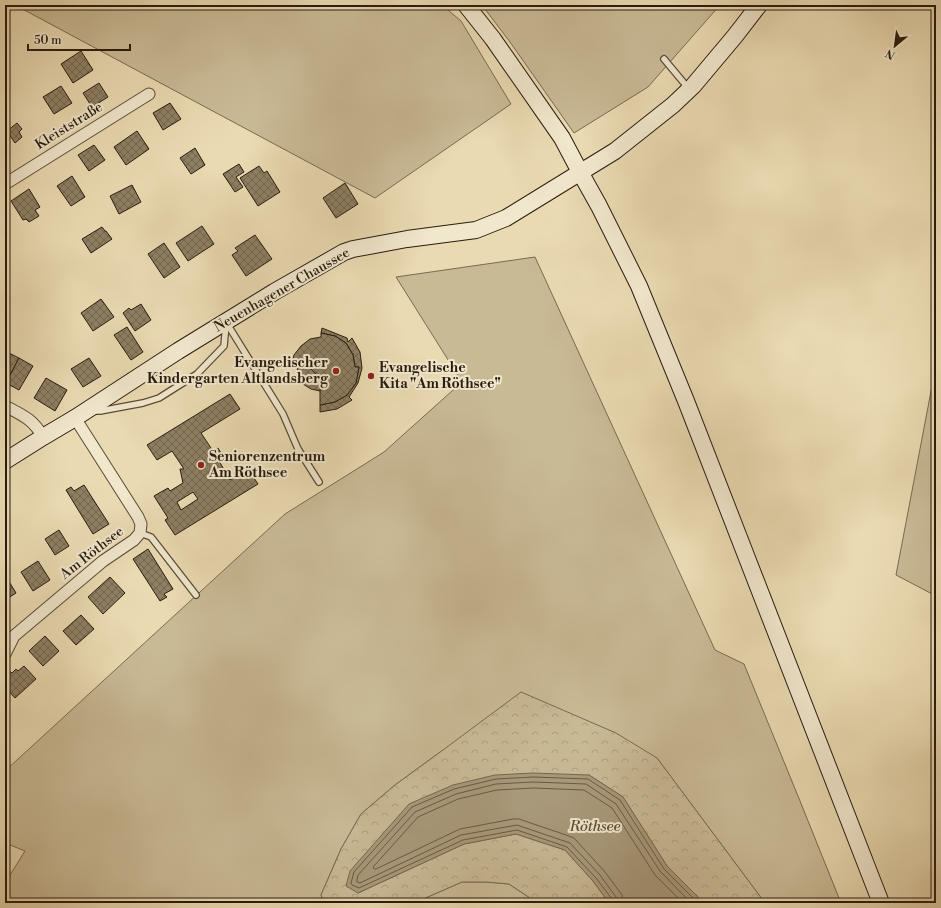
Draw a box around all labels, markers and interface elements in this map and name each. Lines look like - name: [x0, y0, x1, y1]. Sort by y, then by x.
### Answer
- scale bar: [28, 26, 130, 52]
- north arrow: [875, 26, 915, 66]
- text: 50 m: [34, 33, 62, 48]
- text: N: [883, 45, 898, 62]
- street label: Kleiststraße: [32, 98, 106, 154]
- street label: Neuenhagener Chaussee: [211, 244, 353, 336]
- place label: Evangelischer Kindergarten Altlandsberg: [147, 354, 329, 388]
- place label: Evangelische Kita "Am Röthsee": [379, 359, 501, 393]
- marker: Evangelischer Kindergarten Altlandsberg: [331, 366, 341, 376]
- marker: Evangelische Kita "Am Röthsee": [366, 371, 376, 381]
- place label: Seniorenzentrum Am Röthsee: [208, 448, 326, 482]
- marker: Seniorenzentrum Am Röthsee: [196, 460, 206, 470]
- street label: Am Röthsee: [56, 523, 127, 584]
- water label: Röthsee: [568, 817, 621, 836]

